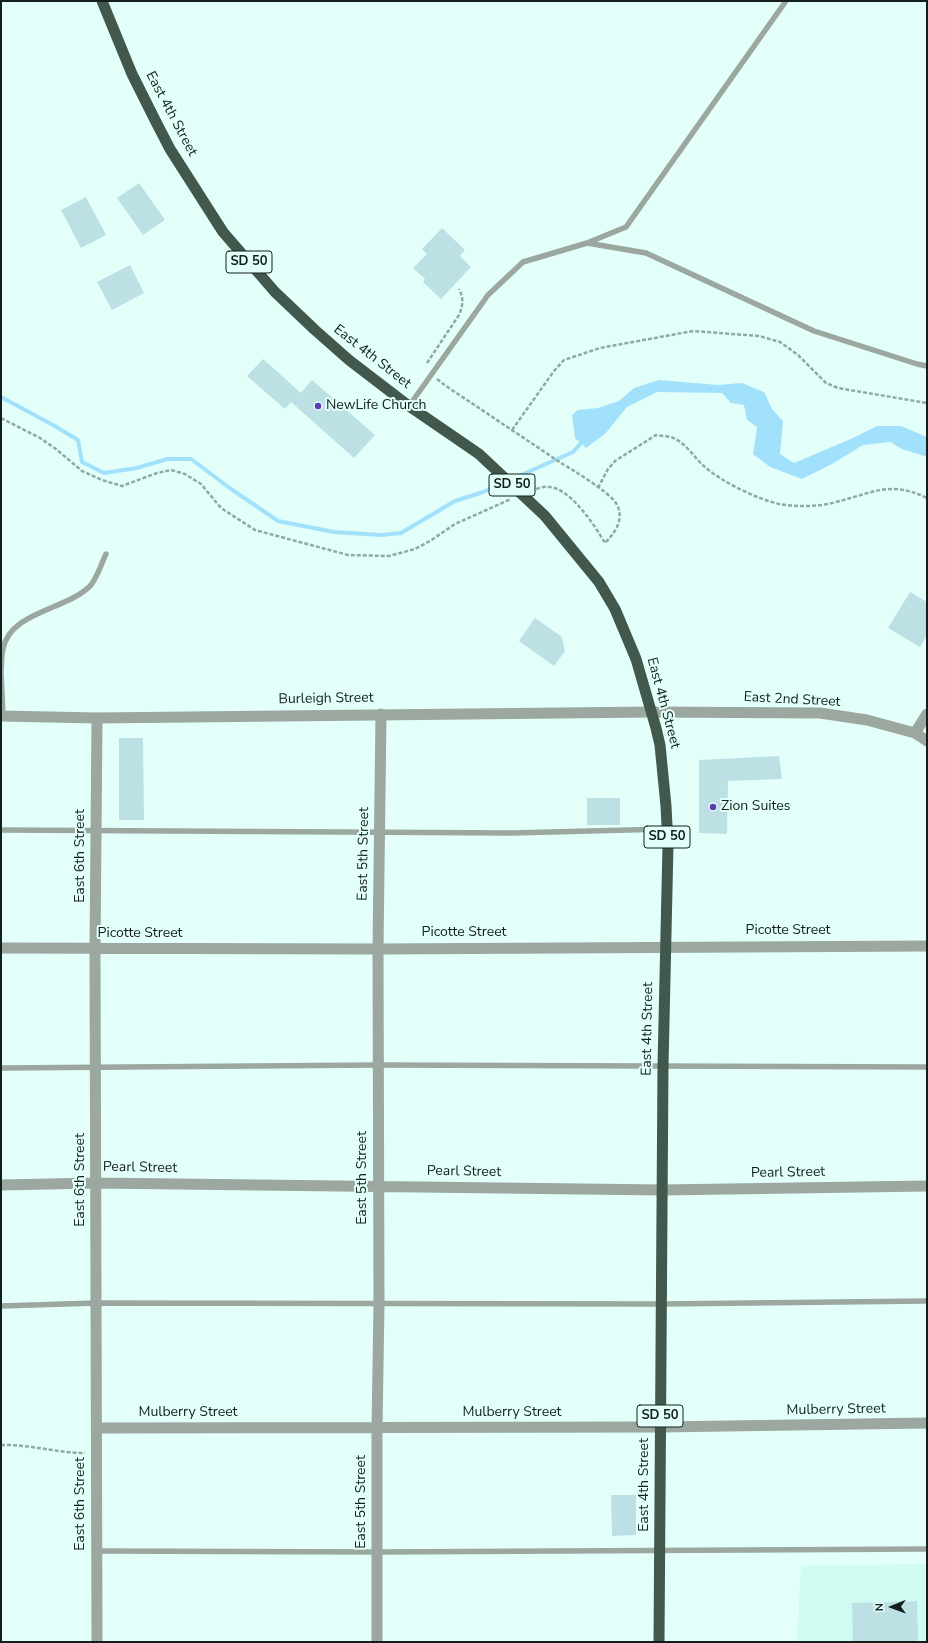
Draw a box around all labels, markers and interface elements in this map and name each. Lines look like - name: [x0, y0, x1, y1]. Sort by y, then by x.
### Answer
- street label: East 4th Street: [142, 69, 200, 159]
- road number: SD 50: [226, 251, 272, 273]
- street label: East 4th Street: [330, 322, 414, 392]
- place label: NewLife Church: [326, 398, 426, 414]
- marker: NewLife Church: [313, 401, 323, 411]
- road number: SD 50: [489, 474, 535, 496]
- street label: East 4th Street: [643, 656, 683, 750]
- street label: East 2nd Street: [743, 689, 841, 711]
- street label: Burleigh Street: [278, 690, 374, 708]
- place label: Zion Suites: [721, 799, 791, 815]
- marker: Zion Suites: [708, 802, 718, 812]
- street label: East 5th Street: [355, 807, 373, 901]
- street label: East 6th Street: [73, 809, 89, 903]
- road number: SD 50: [644, 826, 690, 848]
- street label: Picotte Street: [746, 923, 830, 939]
- street label: Picotte Street: [422, 925, 506, 941]
- street label: Picotte Street: [98, 926, 182, 942]
- street label: East 4th Street: [639, 982, 657, 1076]
- street label: East 5th Street: [355, 1131, 371, 1225]
- street label: East 6th Street: [73, 1133, 89, 1227]
- street label: Pearl Street: [103, 1159, 177, 1177]
- street label: Pearl Street: [427, 1163, 501, 1181]
- street label: Pearl Street: [751, 1164, 825, 1182]
- street label: Mulberry Street: [786, 1401, 886, 1419]
- street label: Mulberry Street: [138, 1405, 238, 1421]
- street label: Mulberry Street: [462, 1405, 562, 1421]
- road number: SD 50: [637, 1405, 683, 1427]
- street label: East 4th Street: [637, 1438, 653, 1532]
- street label: East 5th Street: [354, 1455, 370, 1549]
- street label: East 6th Street: [73, 1457, 89, 1551]
- north arrow: [872, 1587, 912, 1627]
- text: N: [872, 1603, 887, 1611]

